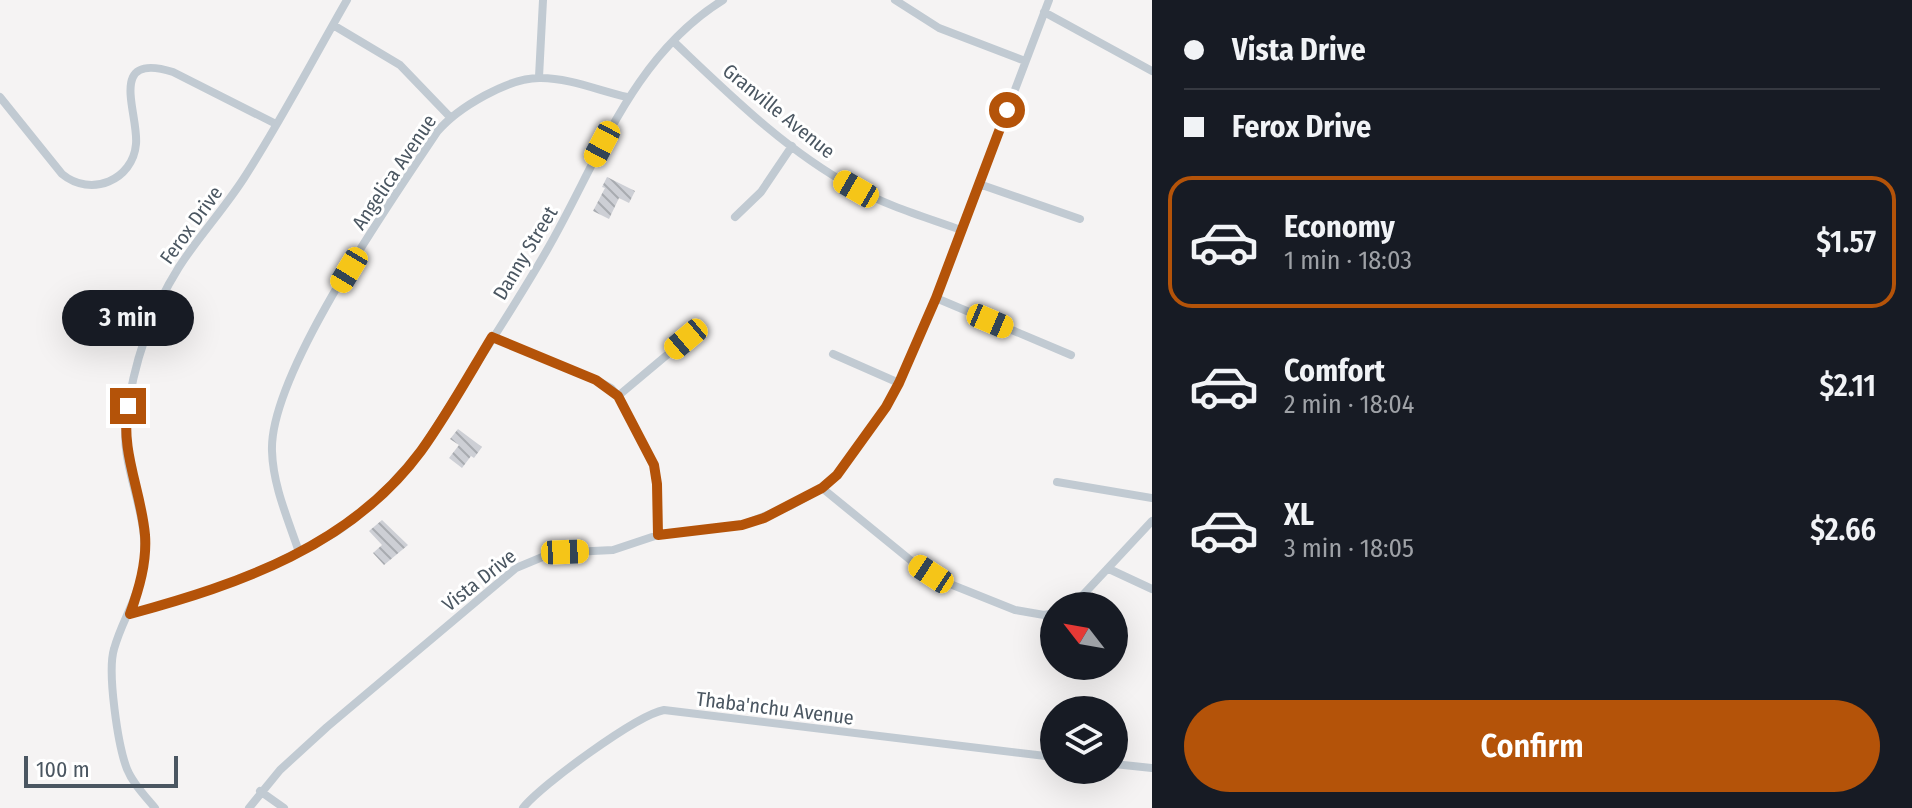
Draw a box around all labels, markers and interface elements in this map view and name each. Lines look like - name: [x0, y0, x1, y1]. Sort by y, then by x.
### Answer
- text: Vista Drive: [1232, 32, 1366, 68]
- street label: Granville Avenue: [718, 59, 840, 163]
- route start: [989, 92, 1025, 128]
- text: Ferox Drive: [1232, 109, 1371, 145]
- street label: Angelica Avenue: [347, 110, 441, 234]
- car: [580, 117, 624, 171]
- car: [829, 167, 883, 211]
- street label: Ferox Drive: [155, 181, 227, 269]
- street label: Danny Street: [488, 201, 563, 304]
- icon: car: [1188, 206, 1260, 278]
- text: Economy: [1284, 209, 1395, 245]
- text: $1.57: [1816, 224, 1876, 260]
- car: [326, 243, 372, 297]
- text: 1 min · 18:03: [1284, 245, 1412, 276]
- callout: 3 min: [62, 290, 194, 346]
- car: [963, 301, 1017, 341]
- text: 3 min: [99, 302, 157, 333]
- car: [660, 314, 712, 364]
- icon: car: [1188, 350, 1260, 422]
- text: Comfort: [1284, 353, 1385, 389]
- text: $2.11: [1819, 368, 1876, 404]
- route end: [110, 388, 146, 424]
- text: 2 min · 18:04: [1284, 389, 1414, 420]
- icon: car: [1188, 494, 1260, 566]
- text: XL: [1284, 497, 1314, 533]
- text: $2.66: [1810, 512, 1876, 548]
- text: 3 min · 18:05: [1284, 533, 1414, 564]
- car: [541, 539, 589, 565]
- street label: Vista Drive: [437, 544, 521, 616]
- car: [904, 551, 958, 597]
- north arrow: [1040, 592, 1128, 680]
- map controls: [1040, 592, 1128, 784]
- street label: Thaba'nchu Avenue: [695, 686, 855, 730]
- button: layers: [1040, 696, 1128, 784]
- button: Confirm: [1184, 700, 1880, 792]
- scale bar: [24, 752, 178, 788]
- text: 100 m: [36, 756, 90, 783]

